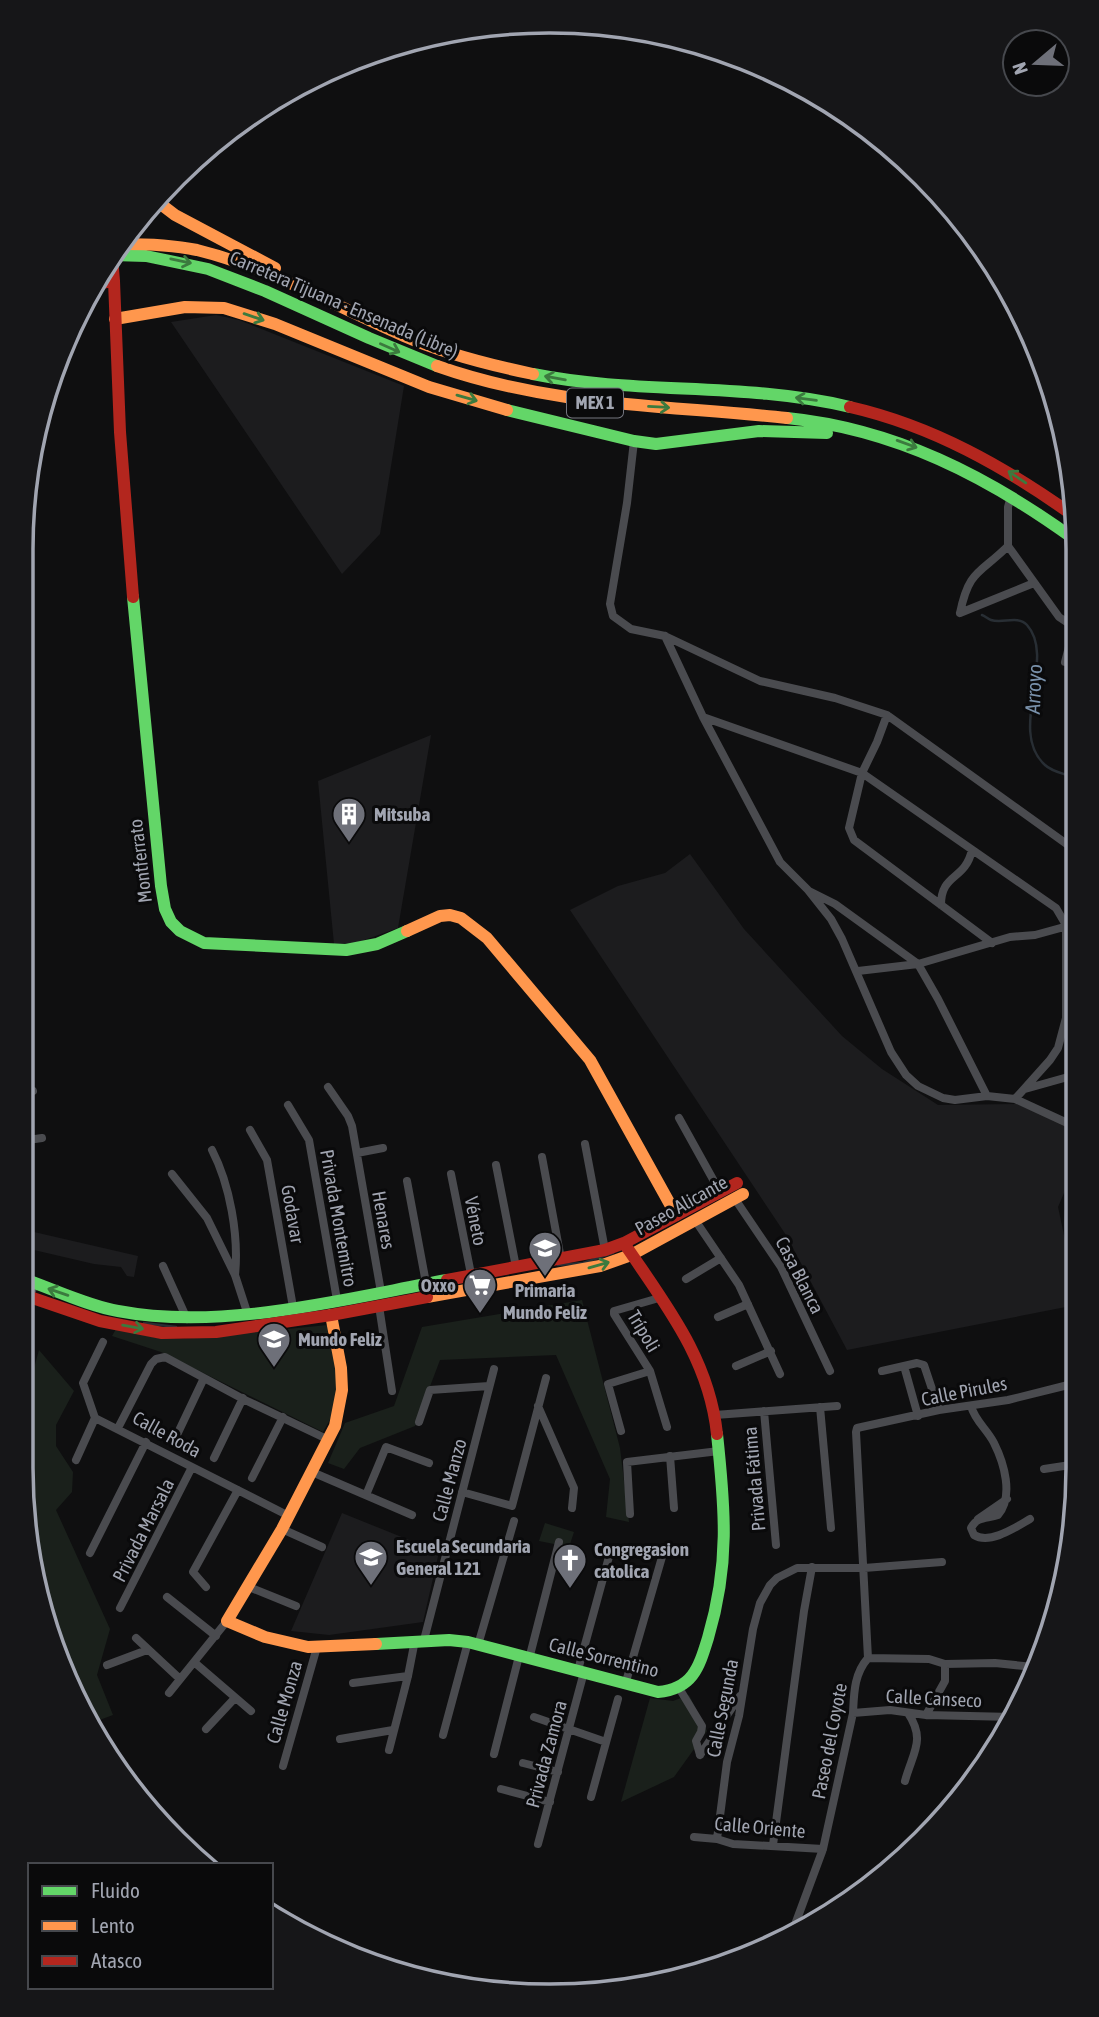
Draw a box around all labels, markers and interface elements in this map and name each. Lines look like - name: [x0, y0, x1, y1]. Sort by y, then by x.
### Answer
- north arrow: [1001, 28, 1071, 98]
- text: N: [1008, 60, 1032, 77]
- street label: Carretera Tijuana - Ensenada (Libre): [227, 246, 461, 362]
- one-way arrow: [169, 254, 192, 268]
- one-way arrow: [243, 312, 265, 324]
- one-way arrow: [379, 342, 400, 355]
- one-way arrow: [544, 371, 567, 384]
- road number: MEX 1: [567, 388, 623, 418]
- one-way arrow: [455, 392, 477, 405]
- one-way arrow: [795, 393, 818, 406]
- one-way arrow: [647, 401, 670, 414]
- one-way arrow: [895, 439, 917, 451]
- one-way arrow: [1008, 470, 1028, 484]
- water label: Arroyo: [1020, 663, 1046, 716]
- building icon: Mitsuba: [330, 795, 368, 844]
- place label: Mitsuba: [374, 803, 430, 825]
- street label: Montferrato: [124, 818, 156, 904]
- street label: Privada Montemitro: [316, 1148, 362, 1288]
- street label: Paseo Alicante: [631, 1171, 731, 1239]
- street label: Godavar: [277, 1183, 309, 1245]
- street label: Henares: [368, 1189, 400, 1251]
- street label: Véneto: [460, 1195, 492, 1247]
- school or university icon: Primaria Mundo Feliz: [526, 1229, 564, 1278]
- street label: Casa Blanca: [771, 1233, 829, 1317]
- one-way arrow: [588, 1258, 610, 1271]
- supermarket icon: Oxxo: [461, 1266, 499, 1315]
- place label: Oxxo: [421, 1274, 456, 1296]
- place label: Primaria Mundo Feliz: [503, 1279, 587, 1323]
- one-way arrow: [48, 1285, 70, 1297]
- street label: Trípoli: [623, 1306, 665, 1356]
- school or university icon: Mundo Feliz: [255, 1320, 293, 1369]
- one-way arrow: [121, 1321, 144, 1335]
- place label: Mundo Feliz: [298, 1328, 382, 1350]
- street label: Calle Pirules: [919, 1372, 1009, 1410]
- street label: Calle Roda: [129, 1406, 205, 1462]
- street label: Privada Fátima: [738, 1426, 770, 1532]
- street label: Calle Manzo: [427, 1436, 471, 1524]
- street label: Privada Marsala: [108, 1475, 178, 1585]
- place label: Escuela Secundaria General 121: [396, 1535, 531, 1579]
- school or university icon: Escuela Secundaria General 121: [352, 1538, 390, 1587]
- place label: Congregasion catolica: [594, 1538, 689, 1582]
- church icon: Congregasion catolica: [551, 1541, 589, 1590]
- street label: Calle Sorrentino: [547, 1633, 661, 1681]
- street label: Calle Segunda: [702, 1657, 742, 1759]
- street label: Calle Monza: [262, 1658, 306, 1746]
- street label: Paseo del Coyote: [807, 1681, 851, 1801]
- street label: Calle Canseco: [885, 1684, 983, 1712]
- street label: Privada Zamora: [521, 1698, 571, 1810]
- street label: Calle Oriente: [714, 1812, 806, 1842]
- legend: [28, 1863, 273, 1989]
- text: Fluido: [91, 1878, 140, 1902]
- text: Lento: [91, 1913, 135, 1937]
- text: Atasco: [91, 1948, 142, 1972]

